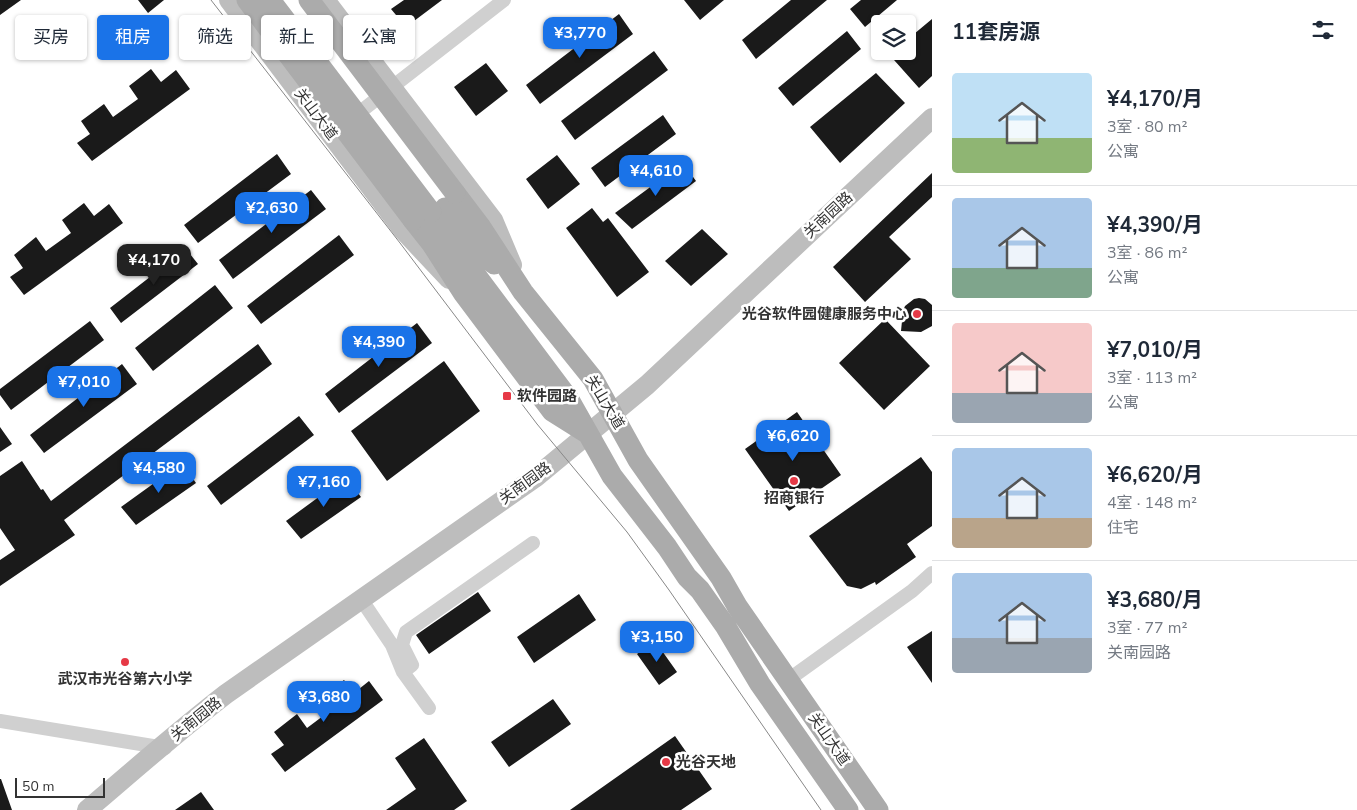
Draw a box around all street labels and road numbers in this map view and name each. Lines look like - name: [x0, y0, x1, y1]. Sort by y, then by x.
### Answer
- street label: 关山大道: [290, 84, 342, 144]
- street label: 关南园路: [799, 187, 857, 243]
- street label: 关山大道: [581, 371, 629, 433]
- street label: 关南园路: [495, 457, 555, 509]
- street label: 关南园路: [166, 692, 226, 746]
- street label: 关山大道: [804, 709, 854, 769]

